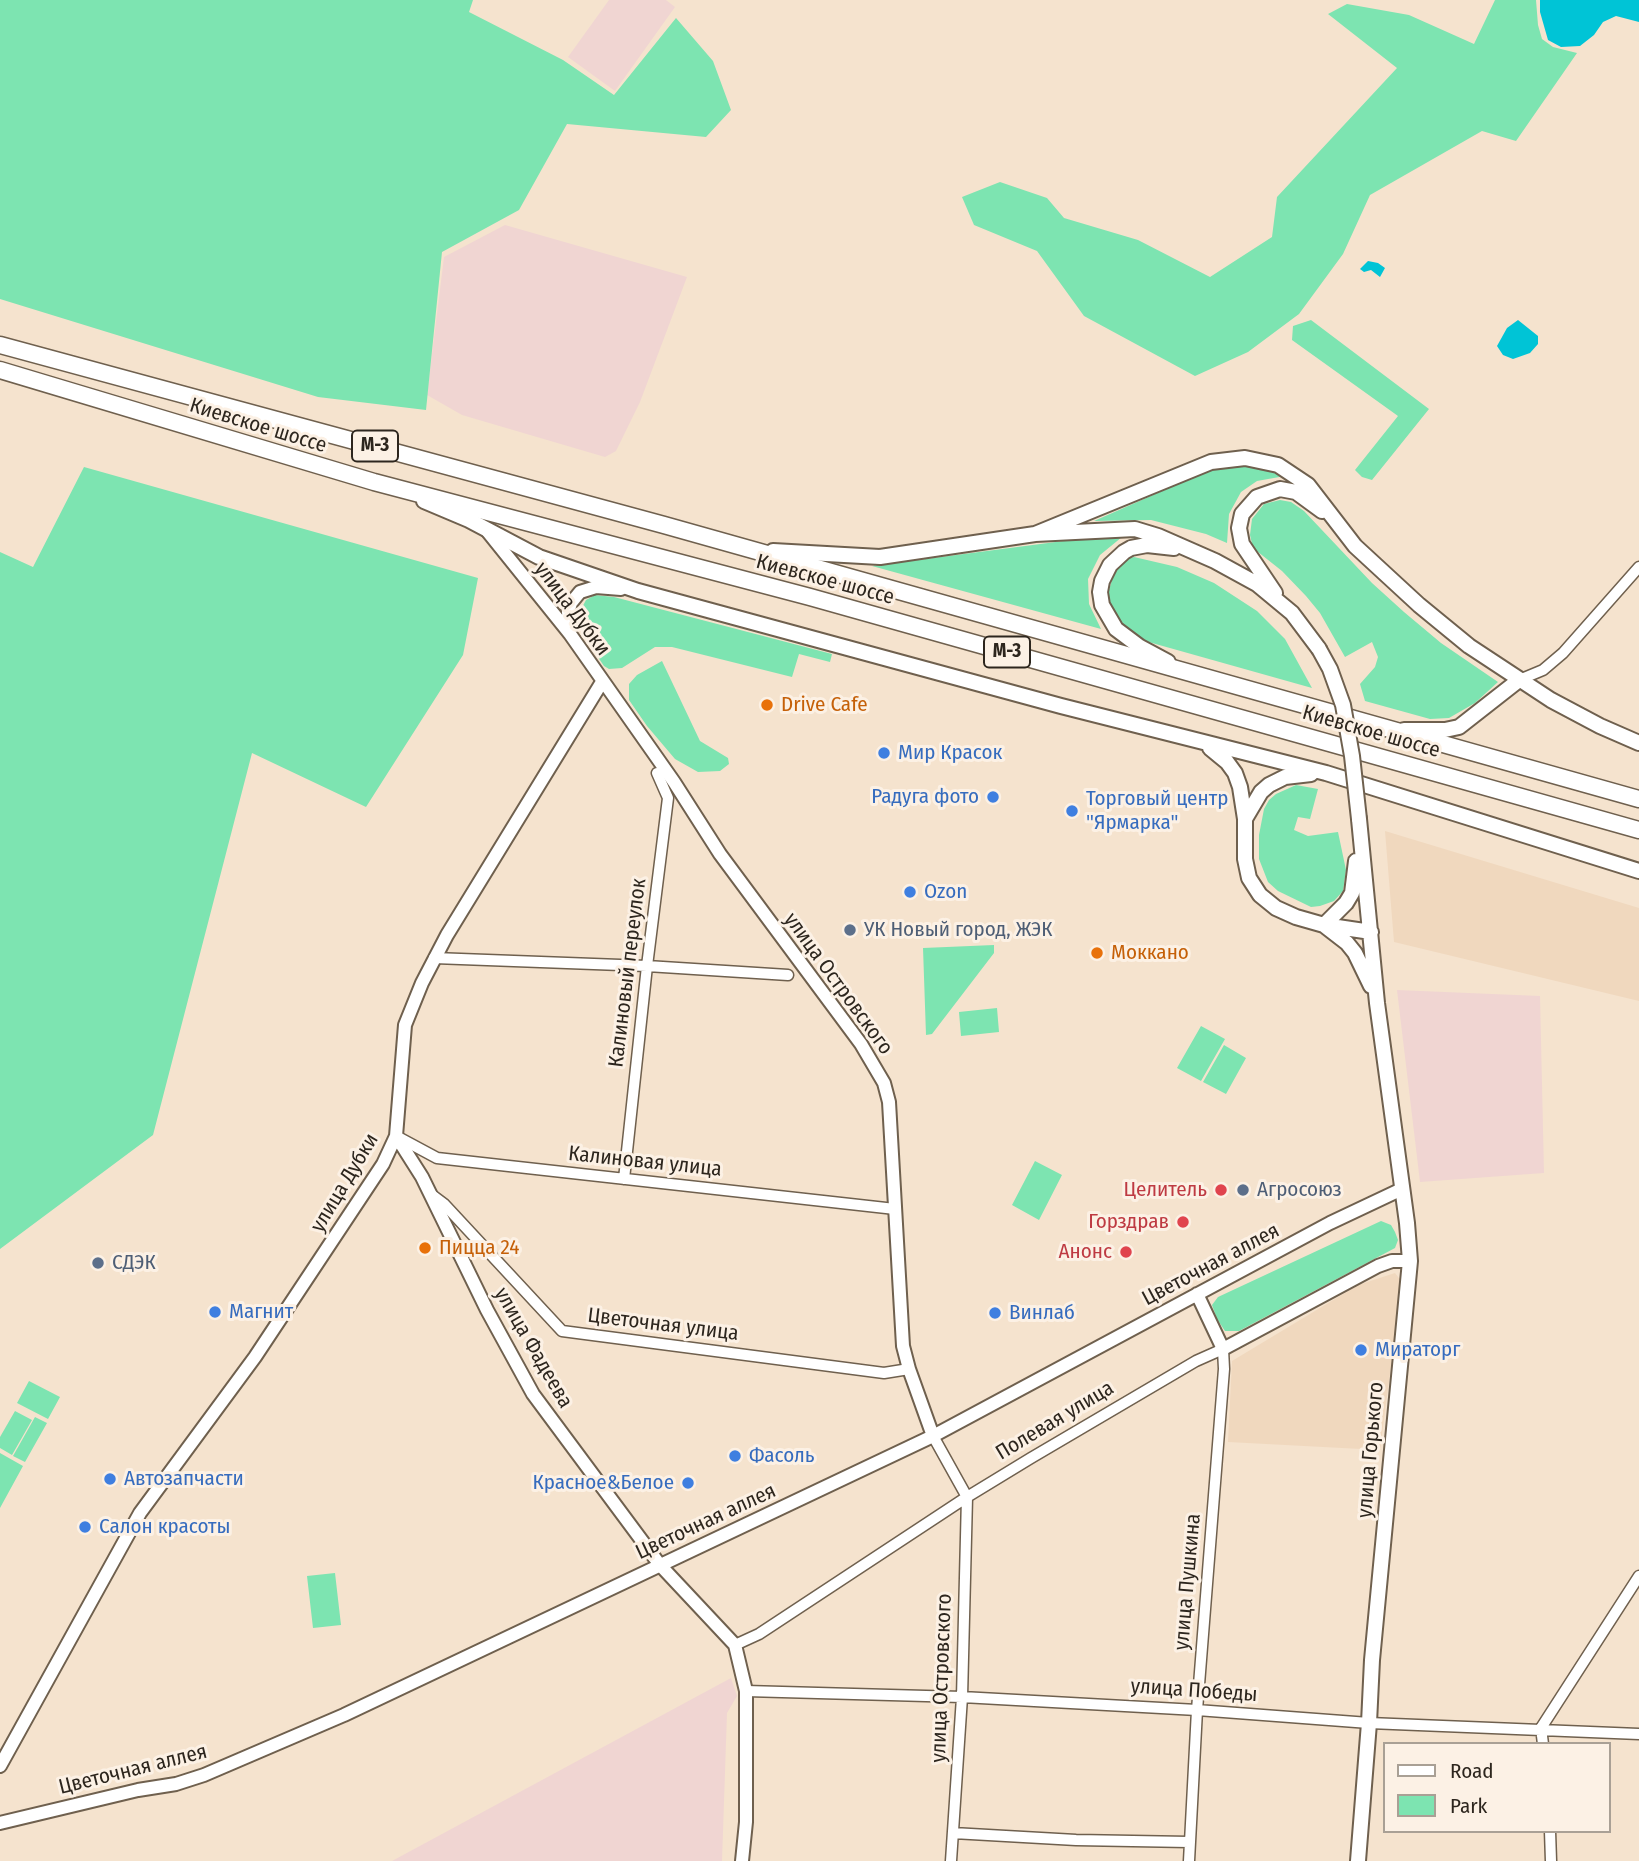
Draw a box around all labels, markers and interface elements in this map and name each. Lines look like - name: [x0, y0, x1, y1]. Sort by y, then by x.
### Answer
- street label: Киевское шоссе: [186, 393, 330, 459]
- road number: М-3: [352, 430, 398, 462]
- street label: Киевское шоссе: [753, 549, 897, 611]
- street label: улица Дубки: [529, 557, 615, 661]
- road number: М-3: [984, 636, 1030, 667]
- place label: Drive Cafe: [781, 692, 868, 718]
- marker: Drive Cafe: [759, 697, 775, 713]
- street label: Киевское шоссе: [1299, 700, 1443, 764]
- place label: Мир Красок: [898, 740, 1002, 766]
- marker: Мир Красок: [876, 745, 892, 761]
- place label: Радуга фото: [871, 784, 979, 810]
- place label: Торговый центр "Ярмарка": [1086, 786, 1228, 836]
- marker: Радуга фото: [985, 789, 1001, 805]
- marker: Торговый центр "Ярмарка": [1064, 803, 1080, 819]
- street label: Калиновый переулок: [604, 877, 652, 1069]
- place label: Ozon: [924, 879, 967, 905]
- marker: Ozon: [902, 884, 918, 900]
- street label: улица Островского: [778, 908, 898, 1060]
- place label: УК Новый город, ЖЭК: [864, 917, 1052, 943]
- marker: УК Новый город, ЖЭК: [842, 922, 858, 938]
- place label: Моккано: [1111, 940, 1189, 966]
- marker: Моккано: [1089, 945, 1105, 961]
- street label: улица Дубки: [306, 1129, 384, 1237]
- street label: Калиновая улица: [567, 1141, 723, 1183]
- place label: Целитель: [1123, 1177, 1207, 1203]
- place label: Агросоюз: [1257, 1177, 1342, 1203]
- marker: Целитель: [1213, 1182, 1229, 1198]
- marker: Агросоюз: [1235, 1182, 1251, 1198]
- place label: Горздрав: [1088, 1209, 1169, 1235]
- marker: Горздрав: [1175, 1214, 1191, 1230]
- street label: Цветочная аллея: [1138, 1218, 1284, 1312]
- place label: Пицца 24: [439, 1235, 519, 1261]
- place label: Анонс: [1059, 1239, 1112, 1265]
- marker: Пицца 24: [417, 1240, 433, 1256]
- marker: Анонс: [1118, 1244, 1134, 1260]
- place label: СДЭК: [112, 1250, 156, 1276]
- marker: СДЭК: [90, 1255, 106, 1271]
- street label: улица Фадеева: [488, 1283, 578, 1413]
- place label: Магнит: [229, 1299, 293, 1325]
- place label: Винлаб: [1009, 1300, 1075, 1326]
- street label: Цветочная улица: [586, 1303, 740, 1347]
- marker: Магнит: [207, 1304, 223, 1320]
- marker: Винлаб: [987, 1305, 1003, 1321]
- place label: Мираторг: [1375, 1337, 1460, 1363]
- marker: Мираторг: [1353, 1342, 1369, 1358]
- street label: Полевая улица: [991, 1376, 1119, 1466]
- street label: улица Горького: [1353, 1381, 1389, 1519]
- place label: Фасоль: [749, 1443, 814, 1469]
- marker: Фасоль: [727, 1448, 743, 1464]
- place label: Автозапчасти: [124, 1466, 244, 1492]
- place label: Красное&Белое: [533, 1470, 674, 1496]
- marker: Автозапчасти: [102, 1471, 118, 1487]
- marker: Красное&Белое: [680, 1475, 696, 1491]
- street label: Цветочная аллея: [632, 1479, 780, 1565]
- street label: улица Пушкина: [1169, 1513, 1207, 1651]
- place label: Салон красоты: [99, 1514, 230, 1540]
- marker: Салон красоты: [77, 1519, 93, 1535]
- street label: улица Островского: [926, 1593, 958, 1763]
- street label: улица Победы: [1130, 1674, 1258, 1708]
- street label: Цветочная аллея: [56, 1739, 210, 1801]
- legend: [1384, 1742, 1611, 1833]
- text: Road: [1450, 1758, 1494, 1784]
- text: Park: [1450, 1793, 1487, 1819]

